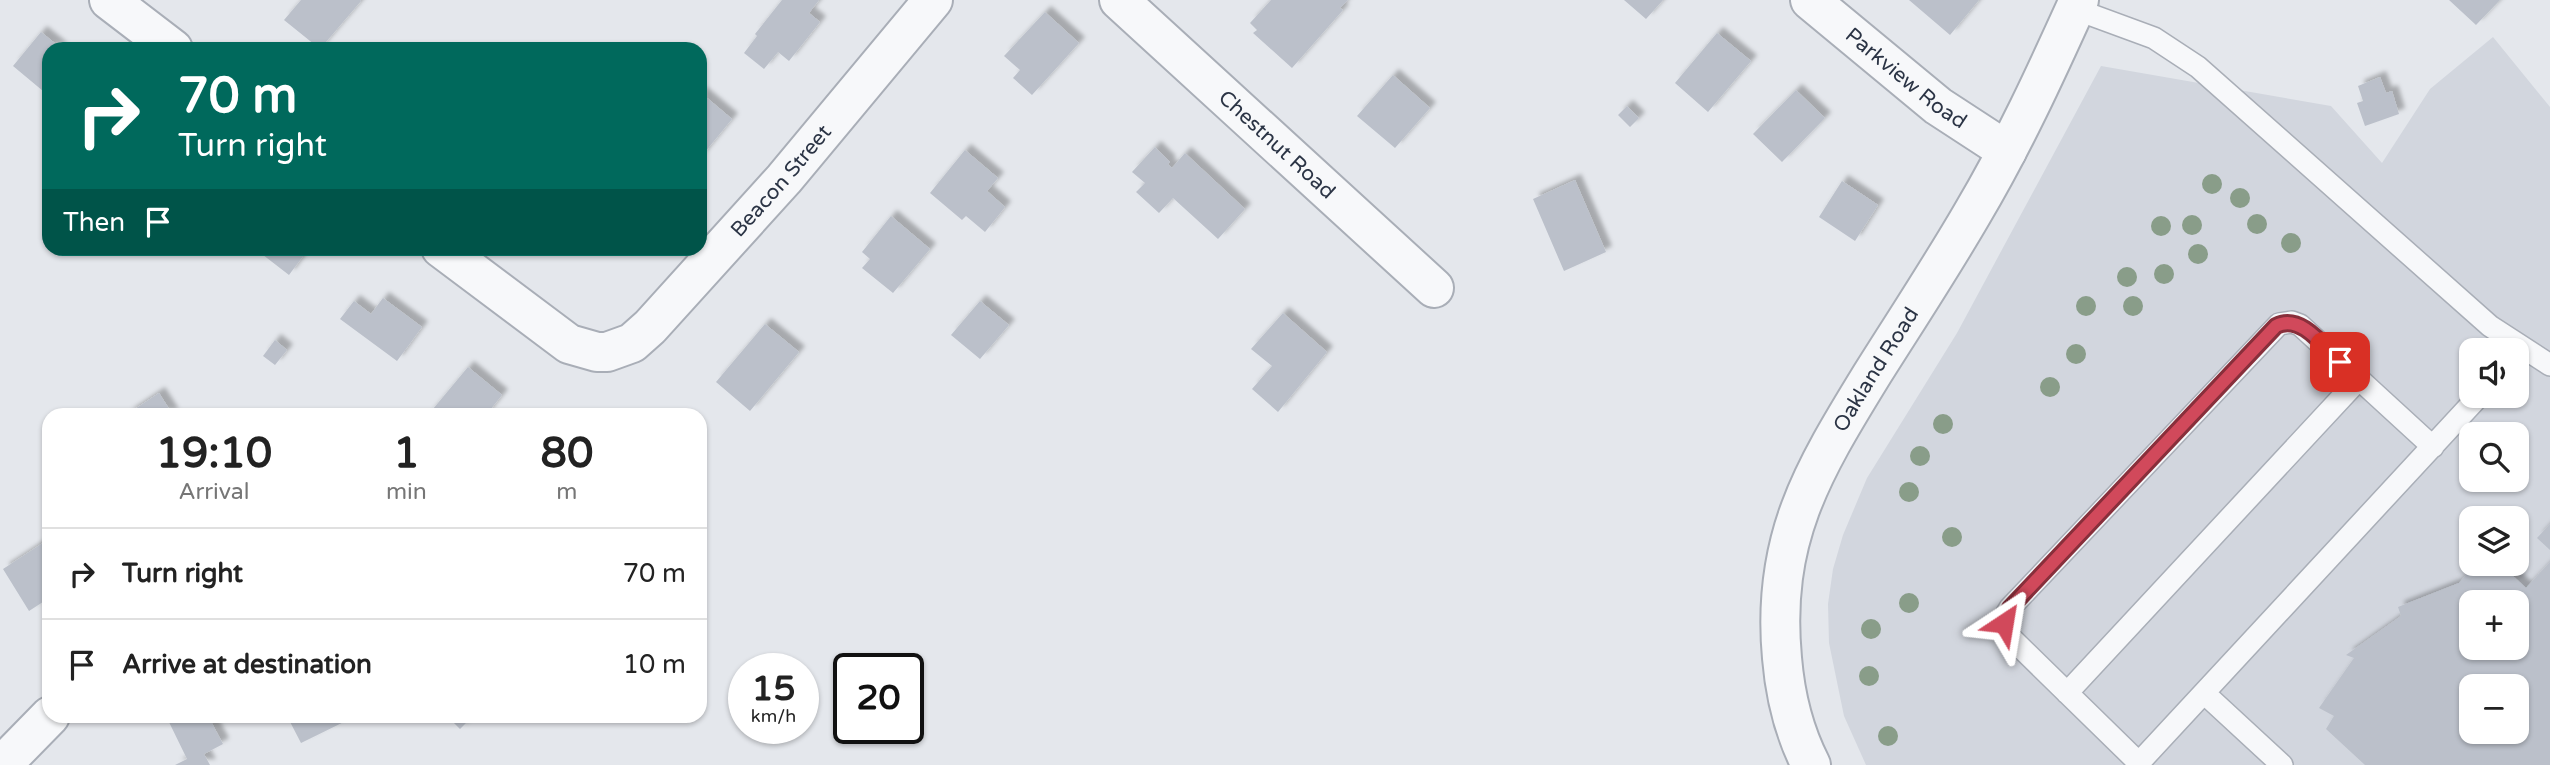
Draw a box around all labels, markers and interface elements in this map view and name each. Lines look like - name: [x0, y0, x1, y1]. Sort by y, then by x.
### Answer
- street label: Parkview Road: [1841, 22, 1971, 134]
- text: 70 m: [178, 67, 297, 126]
- icon: right: [63, 70, 154, 161]
- street label: Chestnut Road: [1213, 85, 1340, 204]
- street label: Beacon Street: [725, 120, 836, 242]
- text: Turn right: [178, 127, 327, 165]
- icon: arrive: [139, 203, 177, 241]
- text: Then: [63, 207, 125, 238]
- street label: Oakland Road: [1828, 303, 1924, 436]
- pin: [2310, 332, 2370, 392]
- map controls: [2459, 338, 2529, 744]
- button: sound: [2459, 338, 2529, 408]
- icon: arrive: [2321, 343, 2359, 381]
- button: search: [2459, 422, 2529, 492]
- text: 19:10: [156, 428, 272, 479]
- text: 1: [393, 428, 420, 479]
- text: 80: [541, 428, 593, 479]
- text: Arrival: [178, 478, 249, 506]
- text: min: [386, 478, 427, 506]
- text: m: [556, 478, 577, 506]
- button: layers: [2459, 506, 2529, 576]
- icon: right: [63, 555, 101, 593]
- text: Turn right: [122, 558, 243, 589]
- text: 70 m: [623, 558, 686, 589]
- position arrow: [1967, 586, 2041, 660]
- button: +: [2459, 590, 2529, 660]
- icon: arrive: [63, 646, 101, 684]
- text: Arrive at destination: [122, 649, 372, 680]
- text: 10 m: [623, 649, 686, 680]
- speed limit sign: 20: [833, 653, 924, 744]
- text: 15: [752, 668, 795, 710]
- button: −: [2459, 674, 2529, 744]
- text: km/h: [751, 705, 796, 727]

